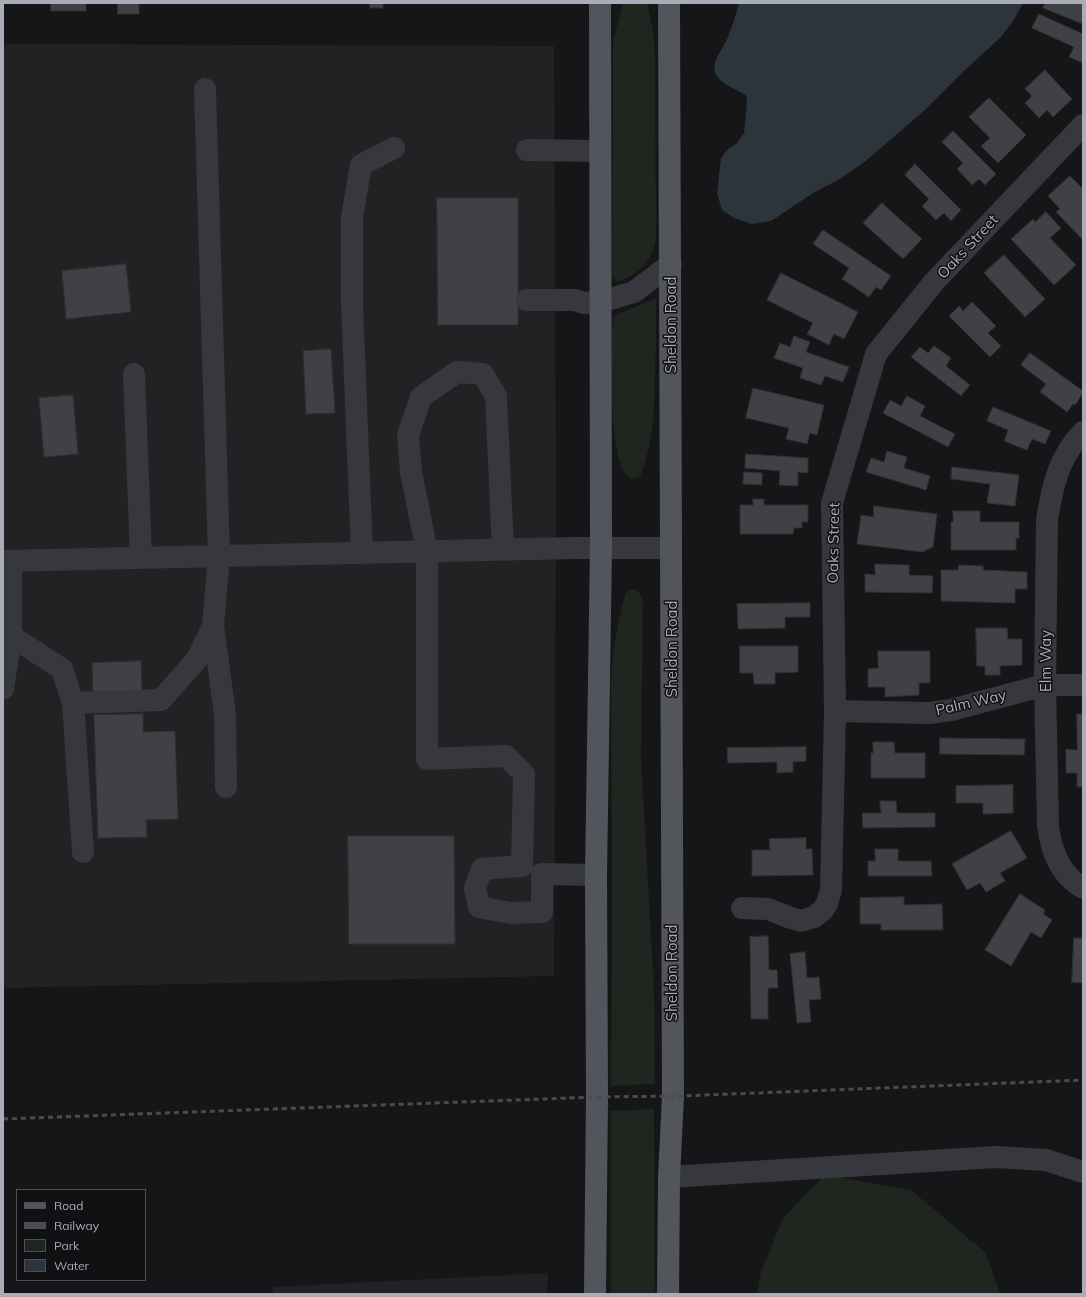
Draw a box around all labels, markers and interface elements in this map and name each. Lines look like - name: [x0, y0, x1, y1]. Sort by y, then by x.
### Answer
- street label: Oaks Street: [934, 211, 1002, 283]
- street label: Sheldon Road: [662, 277, 680, 373]
- street label: Oaks Street: [824, 502, 844, 584]
- street label: Sheldon Road: [663, 601, 681, 697]
- street label: Elm Way: [1037, 630, 1055, 692]
- street label: Palm Way: [934, 686, 1008, 720]
- street label: Sheldon Road: [663, 925, 681, 1021]
- legend: [16, 1189, 146, 1281]
- text: Road: [54, 1198, 83, 1213]
- text: Railway: [54, 1218, 99, 1233]
- text: Park: [54, 1238, 79, 1253]
- text: Water: [54, 1258, 89, 1273]

